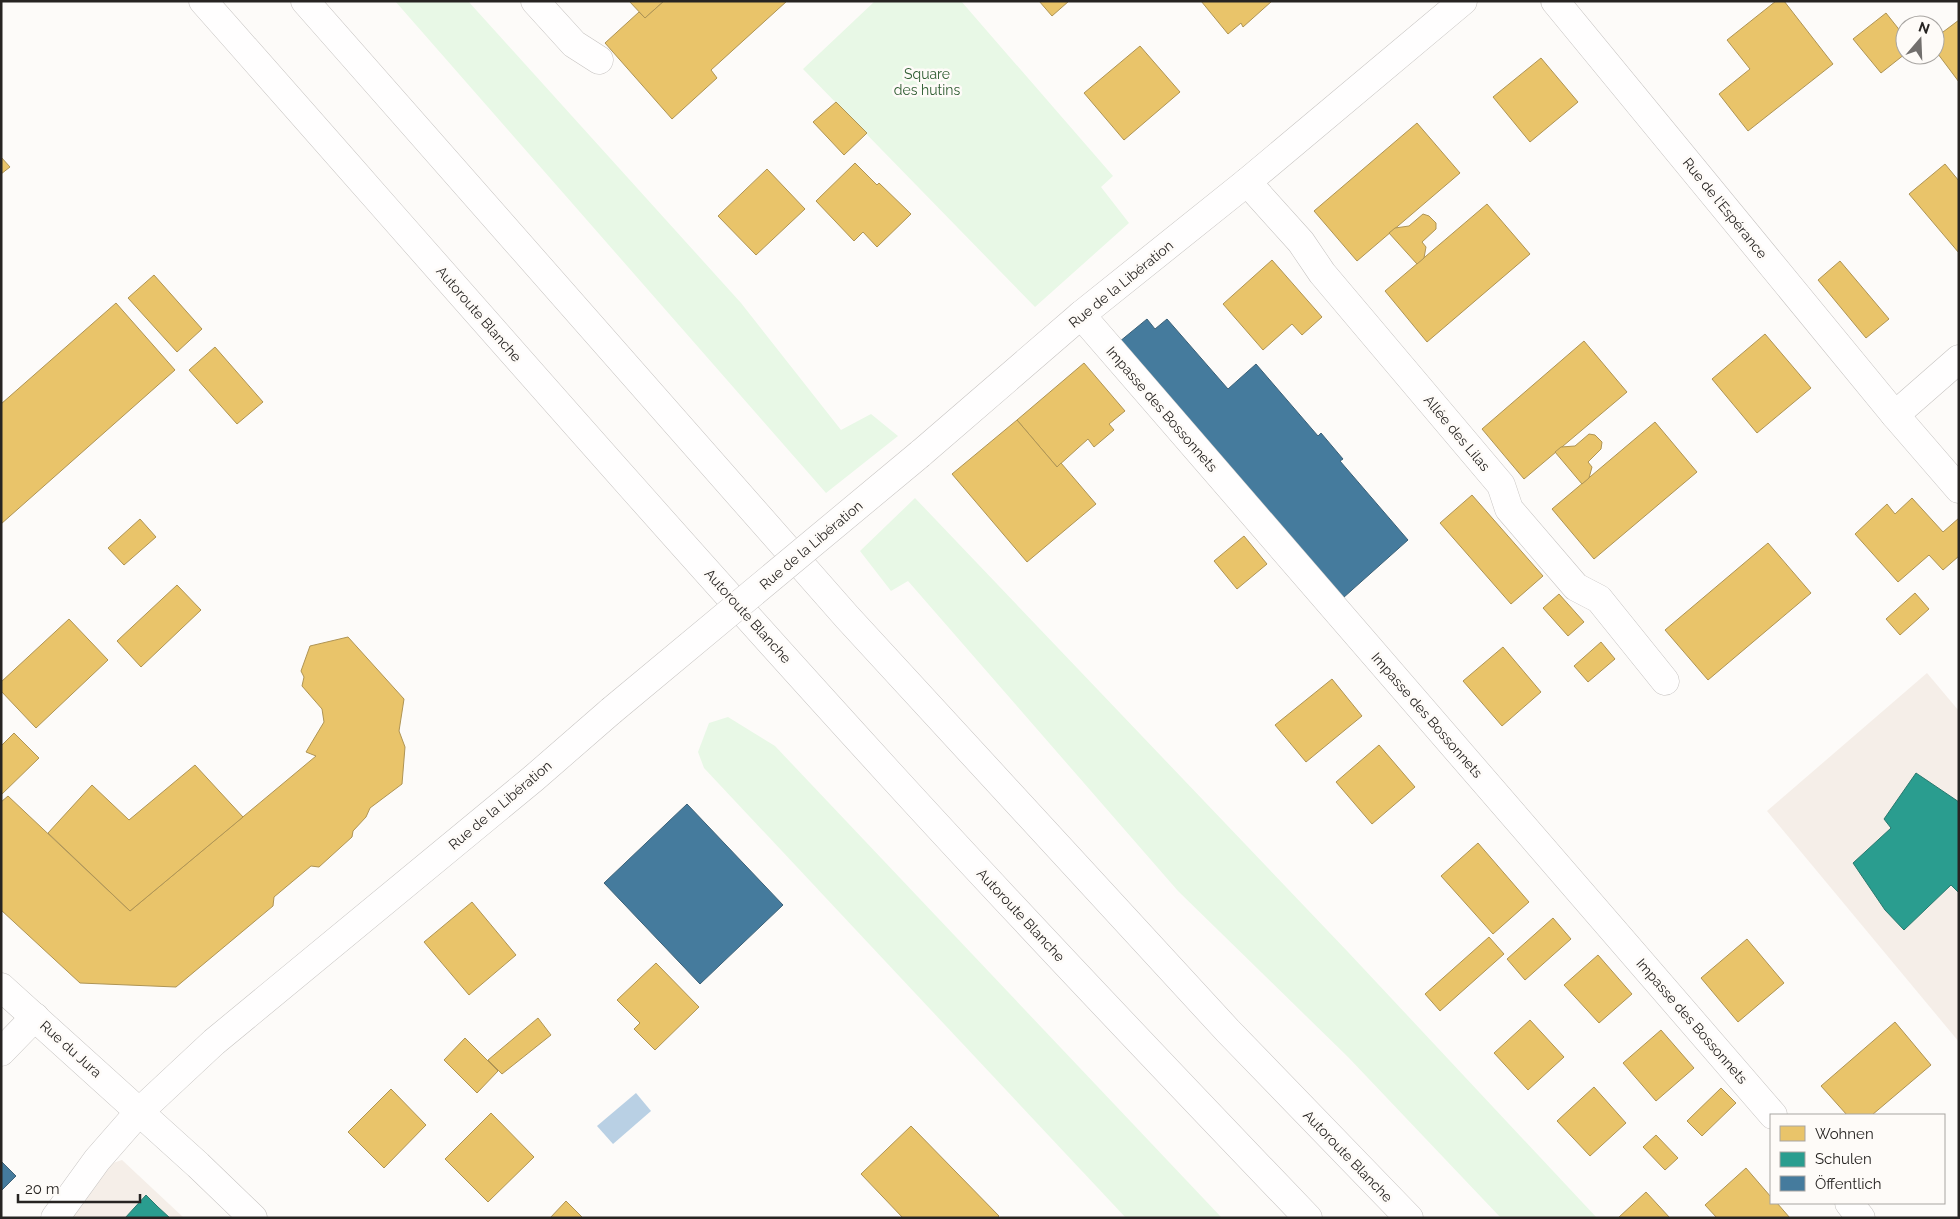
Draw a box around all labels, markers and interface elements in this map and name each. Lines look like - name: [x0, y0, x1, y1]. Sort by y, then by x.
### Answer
- north arrow: [1895, 15, 1945, 65]
- text: N: [1917, 18, 1932, 37]
- park label: Square des hutins: [894, 66, 960, 98]
- street label: Rue de l'Espérance: [1680, 155, 1770, 261]
- street label: Rue de la Libération: [1066, 237, 1176, 331]
- street label: Autoroute Blanche: [433, 263, 525, 365]
- street label: Impasse des Bossonnets: [1103, 343, 1221, 475]
- street label: Allée des Lilas: [1421, 392, 1493, 474]
- street label: Rue de la Libération: [756, 497, 866, 593]
- street label: Autoroute Blanche: [702, 566, 794, 666]
- street label: Impasse des Bossonnets: [1368, 649, 1486, 781]
- street label: Rue de la Libération: [445, 757, 555, 853]
- street label: Autoroute Blanche: [974, 865, 1068, 965]
- street label: Impasse des Bossonnets: [1633, 955, 1751, 1087]
- street label: Rue du Jura: [37, 1017, 105, 1081]
- street label: Autoroute Blanche: [1300, 1107, 1396, 1205]
- legend: [1770, 1114, 1945, 1204]
- text: Wohnen: [1815, 1125, 1874, 1143]
- text: Schulen: [1815, 1150, 1872, 1168]
- scale bar: [18, 1172, 140, 1204]
- text: Öffentlich: [1815, 1174, 1882, 1193]
- text: 20 m: [25, 1180, 60, 1198]

